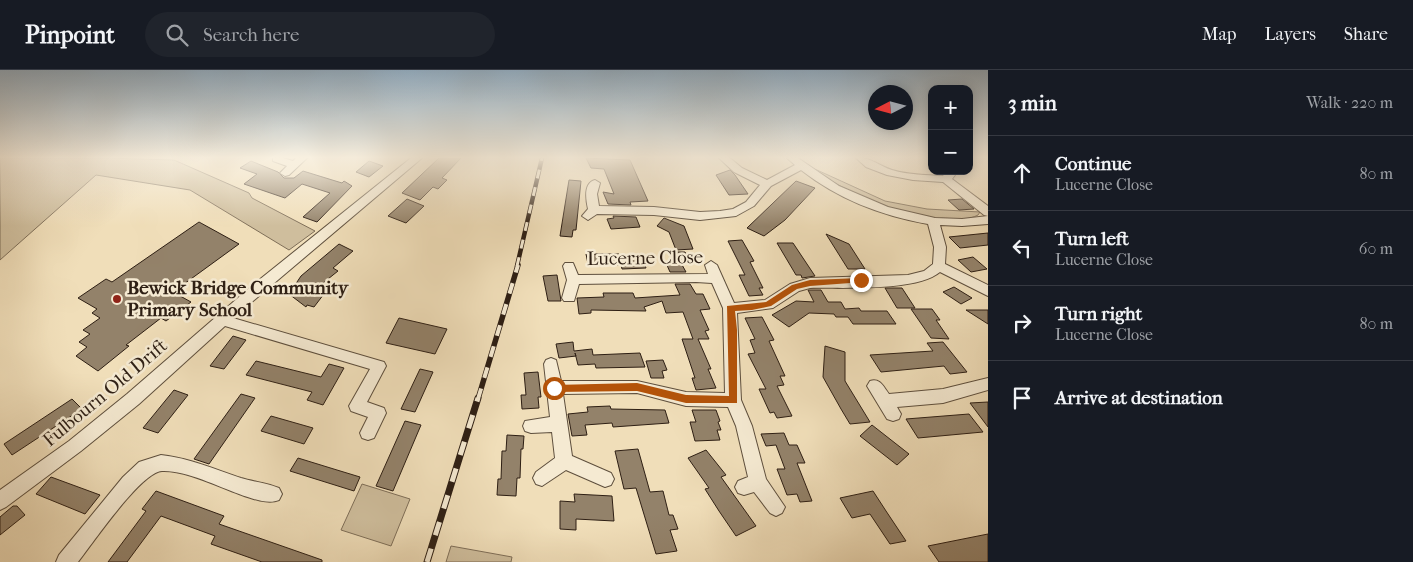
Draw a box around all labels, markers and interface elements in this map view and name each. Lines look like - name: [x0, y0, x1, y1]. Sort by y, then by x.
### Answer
- search box: [145, 12, 495, 57]
- text: Pinpoint: [25, 21, 115, 49]
- icon: search: [163, 21, 191, 49]
- text: Search here: [203, 24, 299, 46]
- text: Map: [1202, 24, 1236, 45]
- text: Layers: [1264, 24, 1316, 45]
- text: Share: [1344, 24, 1388, 45]
- north arrow: [868, 85, 913, 130]
- map controls: [928, 85, 973, 175]
- button: +: [928, 85, 973, 130]
- text: 3 min: [1008, 91, 1057, 115]
- text: Walk · 220 m: [1306, 93, 1393, 112]
- button: −: [928, 130, 973, 175]
- text: Continue: [1055, 153, 1131, 175]
- icon: ahead: [1008, 159, 1036, 187]
- text: 80 m: [1359, 164, 1393, 183]
- text: Lucerne Close: [1055, 175, 1153, 194]
- text: Turn left: [1055, 228, 1129, 250]
- icon: left: [1008, 234, 1036, 262]
- text: 60 m: [1359, 239, 1393, 258]
- street label: Lucerne Close: [587, 246, 703, 270]
- text: Lucerne Close: [1055, 250, 1153, 269]
- route end: [850, 269, 873, 292]
- place label: Bewick Bridge Community Primary School: [127, 277, 349, 321]
- marker: Bewick Bridge Community Primary School: [111, 293, 123, 305]
- text: Turn right: [1055, 303, 1142, 325]
- icon: right: [1008, 309, 1036, 337]
- text: 80 m: [1359, 314, 1393, 333]
- text: Lucerne Close: [1055, 325, 1153, 344]
- street label: Fulbourn Old Drift: [38, 335, 172, 451]
- route start: [543, 377, 566, 400]
- icon: arrive: [1008, 384, 1036, 412]
- text: Arrive at destination: [1055, 387, 1223, 409]

